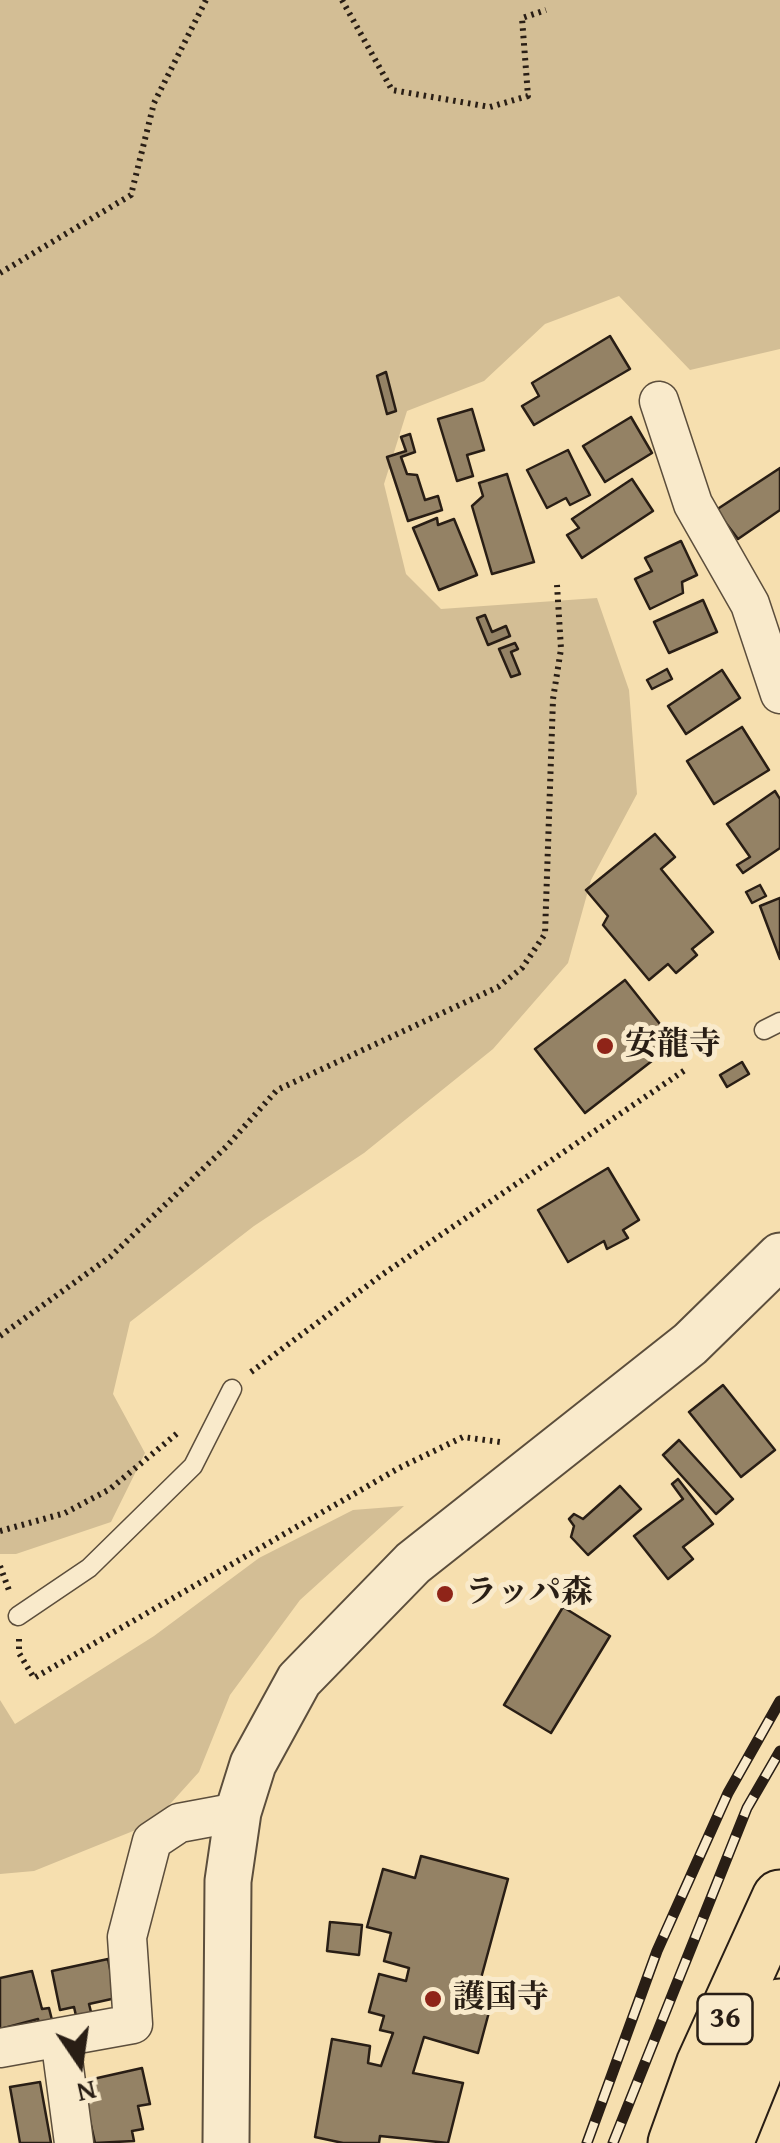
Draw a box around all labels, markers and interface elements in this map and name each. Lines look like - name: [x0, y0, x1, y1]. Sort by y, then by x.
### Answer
- place label: 安龍寺: [625, 1027, 721, 1065]
- marker: 安龍寺: [594, 1035, 616, 1057]
- place label: ラッパ森: [465, 1575, 593, 1613]
- marker: ラッパ森: [434, 1583, 456, 1605]
- place label: 護国寺: [453, 1980, 549, 2018]
- marker: 護国寺: [422, 1988, 444, 2010]
- road number: 36: [698, 1994, 752, 2044]
- north arrow: [30, 2013, 130, 2113]
- text: N: [73, 2071, 101, 2115]

